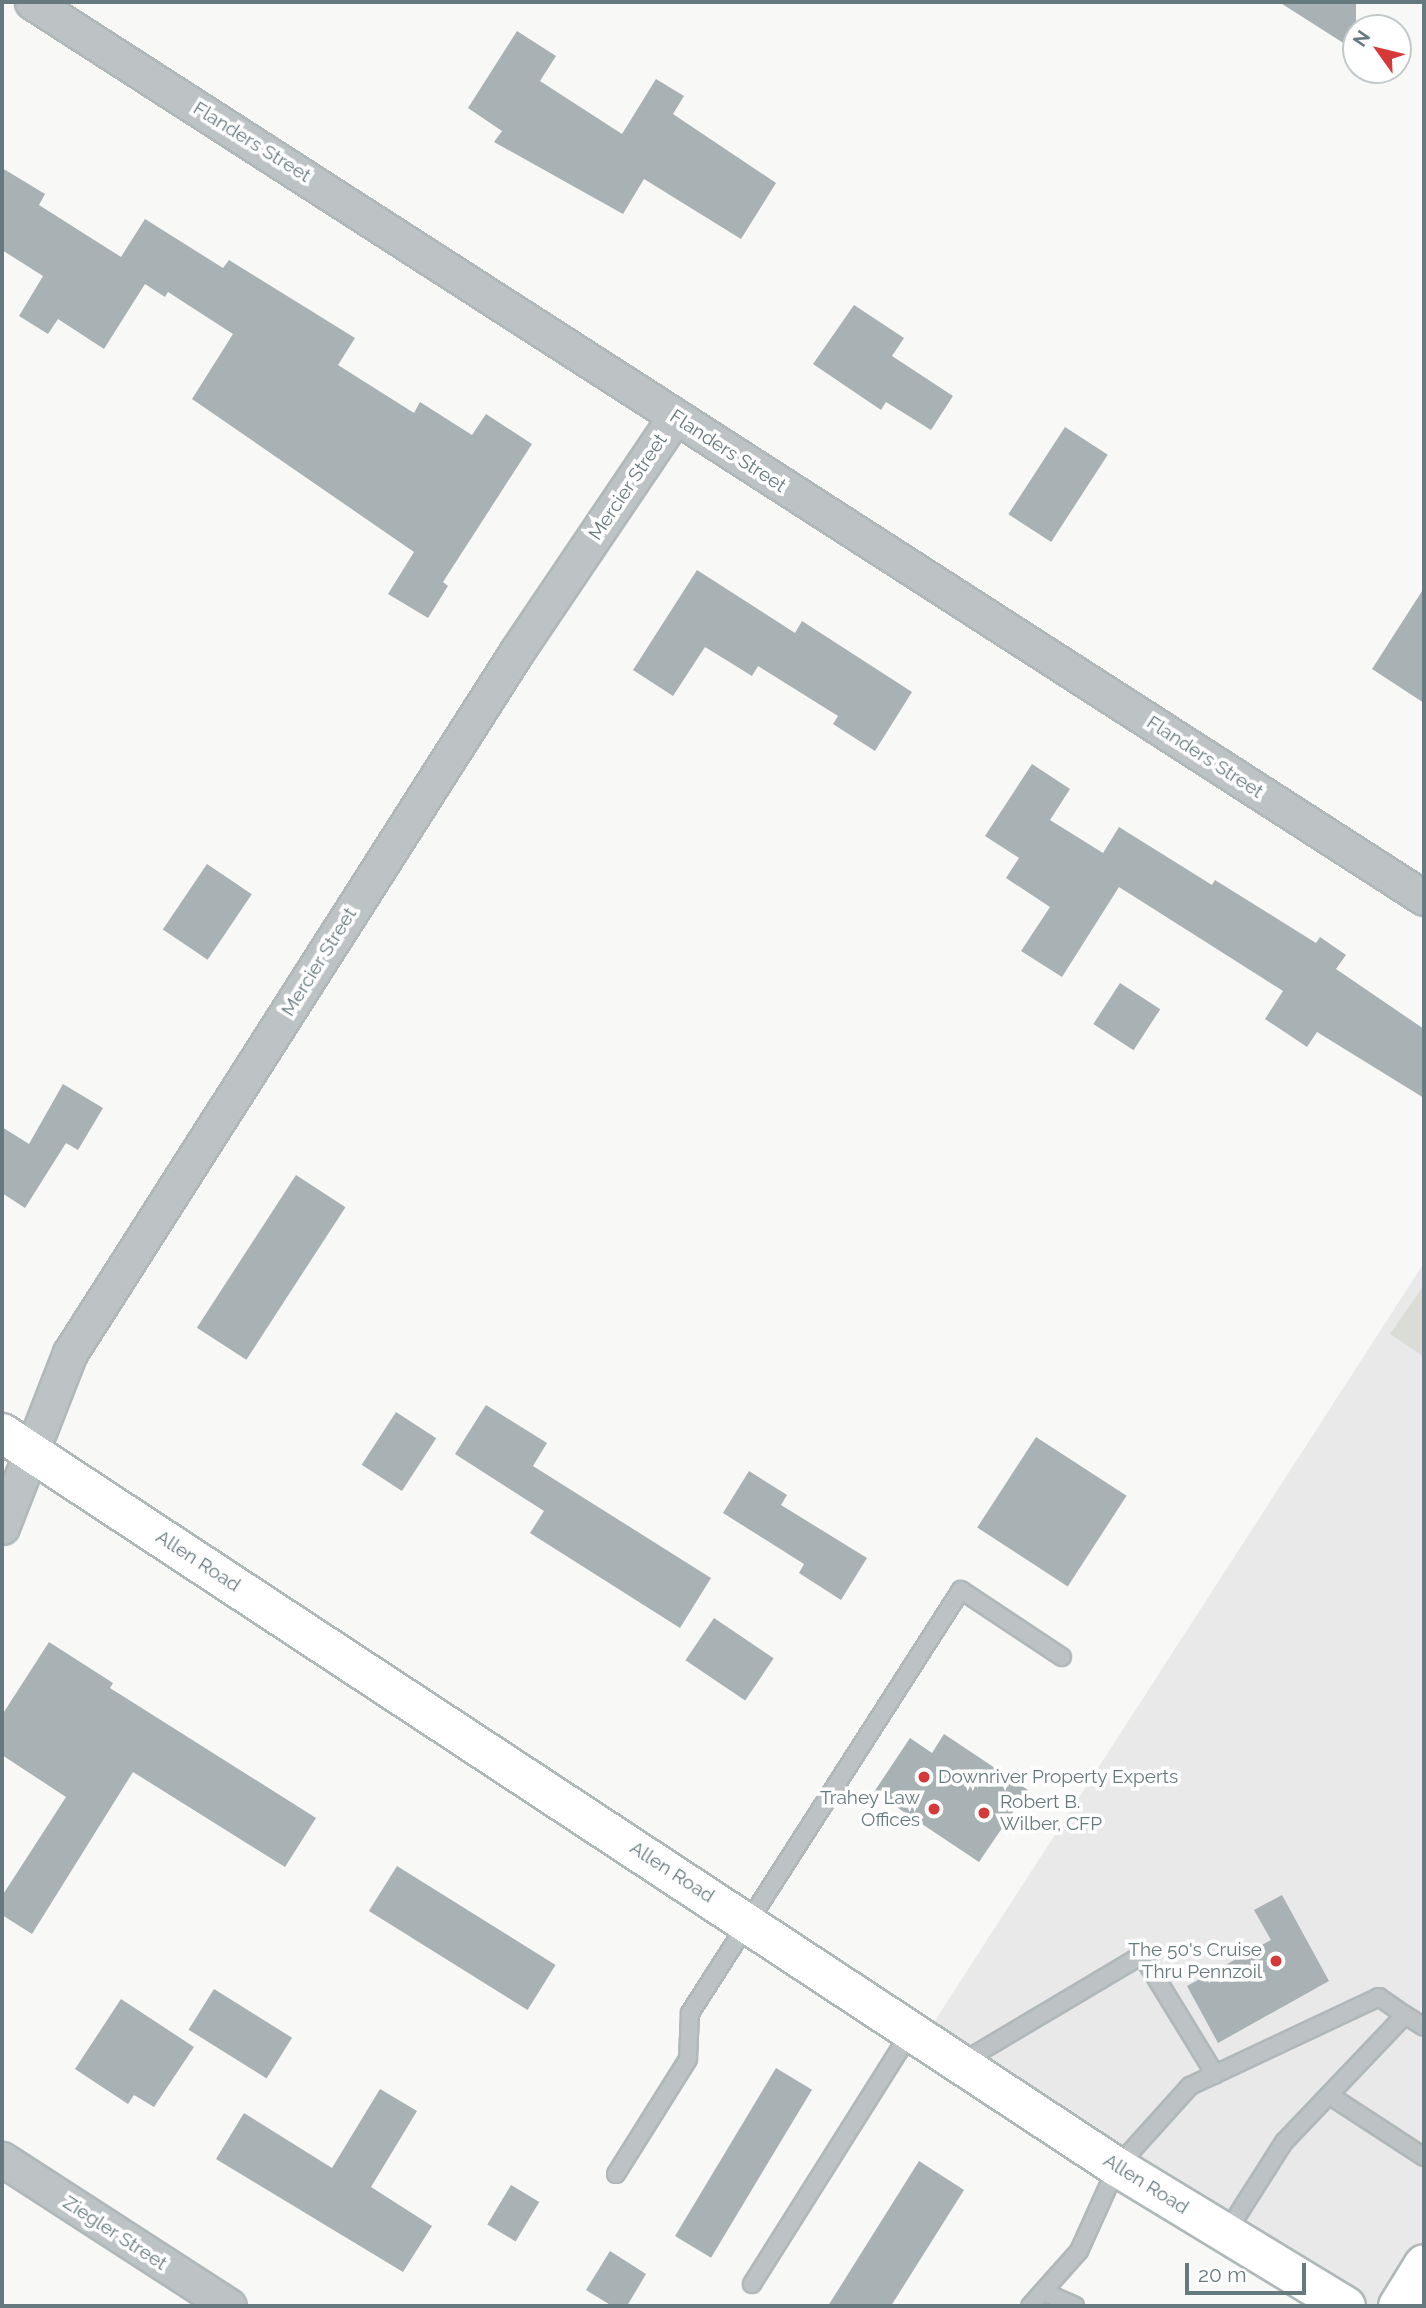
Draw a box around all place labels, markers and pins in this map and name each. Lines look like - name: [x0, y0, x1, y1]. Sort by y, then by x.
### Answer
- place label: Downriver Property Experts: [938, 1766, 1179, 1788]
- marker: Downriver Property Experts: [916, 1769, 932, 1785]
- place label: Trahey Law Offices: [819, 1787, 920, 1831]
- place label: Robert B. Wilber, CFP: [1000, 1791, 1102, 1835]
- marker: Trahey Law Offices: [926, 1801, 942, 1817]
- marker: Robert B. Wilber, CFP: [974, 1803, 994, 1823]
- place label: The 50's Cruise Thru Pennzoil: [1128, 1939, 1262, 1983]
- marker: The 50's Cruise Thru Pennzoil: [1268, 1953, 1284, 1969]

